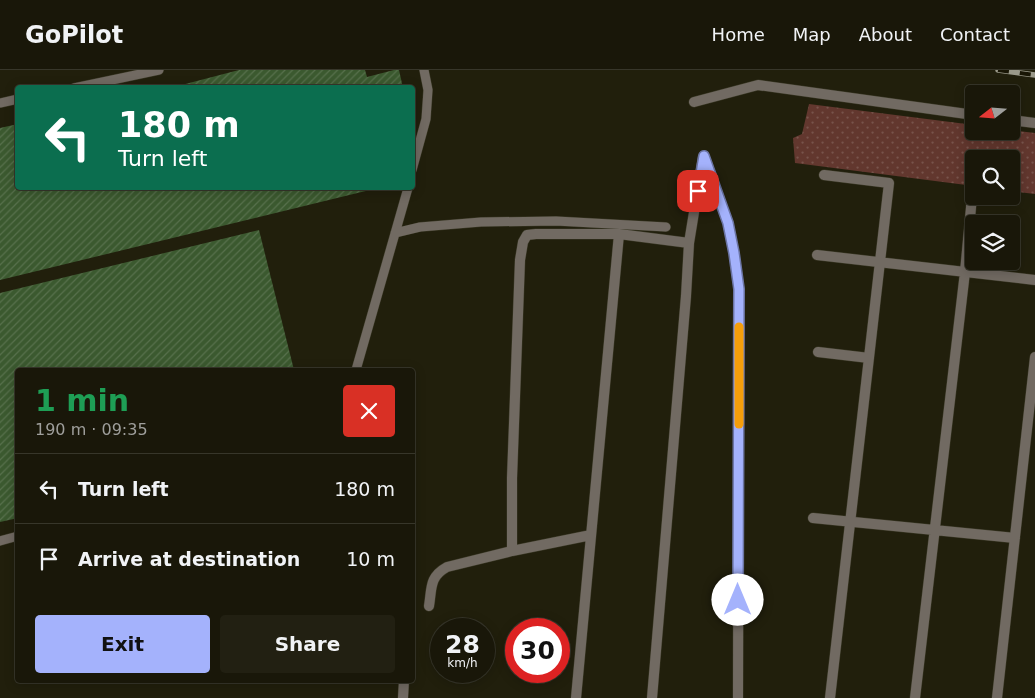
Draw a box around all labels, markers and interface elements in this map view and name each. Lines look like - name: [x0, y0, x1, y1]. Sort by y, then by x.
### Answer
- text: GoPilot: [25, 21, 123, 49]
- text: Home: [712, 24, 765, 45]
- text: Map: [793, 24, 831, 45]
- text: About: [859, 24, 912, 45]
- text: Contact: [940, 24, 1010, 45]
- north arrow: [965, 85, 1020, 140]
- map controls: [965, 85, 1020, 270]
- icon: left: [35, 105, 100, 170]
- text: 180 m: [118, 105, 240, 145]
- text: Turn left: [118, 146, 207, 171]
- button: search: [965, 150, 1020, 205]
- pin: [677, 170, 719, 212]
- icon: arrive: [684, 177, 712, 205]
- button: layers: [965, 215, 1020, 270]
- text: 1 min: [35, 383, 129, 418]
- button: close: [343, 385, 395, 437]
- text: 190 m · 09:35: [35, 420, 148, 439]
- icon: left: [35, 475, 63, 503]
- text: Turn left: [78, 478, 169, 500]
- text: 180 m: [334, 478, 395, 500]
- icon: arrive: [35, 545, 63, 573]
- text: Arrive at destination: [78, 548, 300, 570]
- text: 10 m: [346, 548, 395, 570]
- position arrow: [711, 573, 763, 625]
- button: Exit: [35, 615, 210, 673]
- button: Share: [220, 615, 395, 673]
- speed limit sign: 30: [505, 618, 570, 683]
- text: 28: [445, 630, 480, 659]
- text: km/h: [447, 656, 478, 670]

